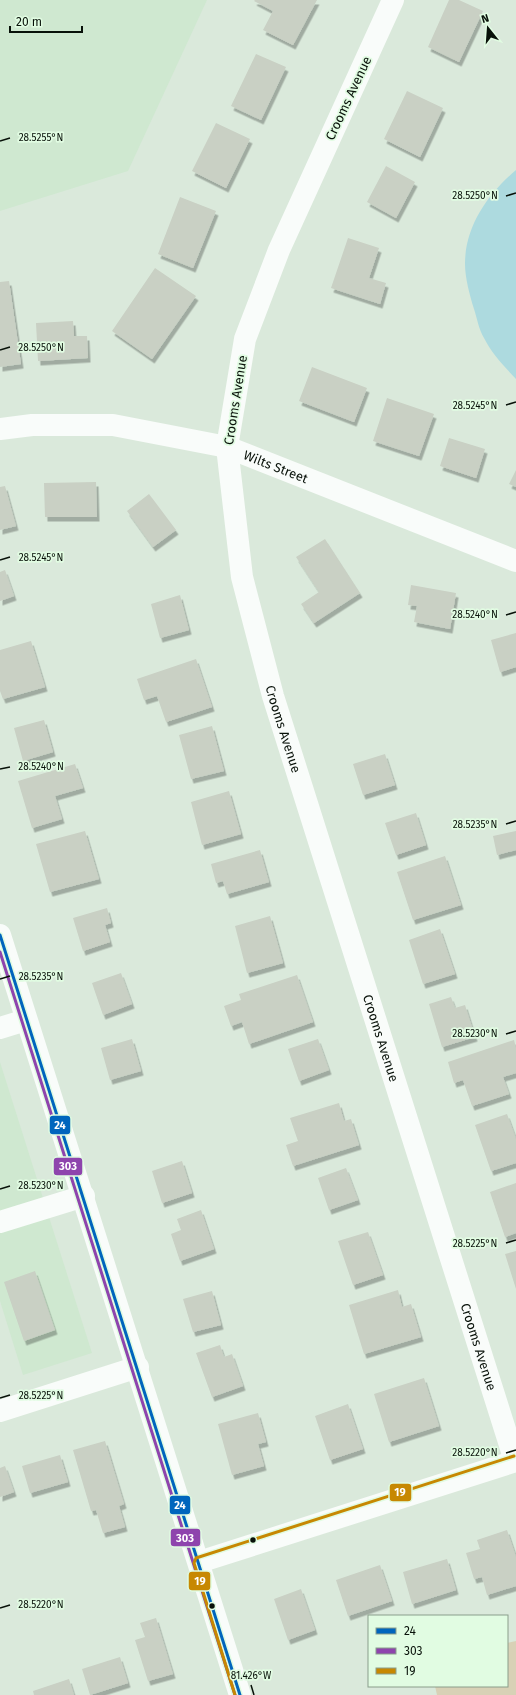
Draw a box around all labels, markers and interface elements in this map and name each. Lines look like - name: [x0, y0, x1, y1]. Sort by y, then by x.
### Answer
- scale bar: [10, 8, 82, 34]
- north arrow: [468, 8, 508, 48]
- text: N: [480, 12, 491, 26]
- text: 20 m: [16, 15, 42, 29]
- street label: Crooms Avenue: [322, 54, 374, 142]
- text: 28.5255°N: [19, 132, 63, 144]
- text: 28.5250°N: [452, 190, 498, 202]
- text: 28.5250°N: [18, 342, 64, 354]
- street label: Crooms Avenue: [221, 354, 250, 446]
- text: 28.5245°N: [453, 400, 497, 412]
- street label: Wilts Street: [242, 447, 310, 486]
- text: 28.5245°N: [19, 552, 63, 564]
- text: 28.5240°N: [452, 609, 498, 621]
- street label: Crooms Avenue: [263, 684, 304, 775]
- text: 28.5240°N: [18, 761, 64, 773]
- text: 28.5235°N: [453, 819, 497, 831]
- text: 28.5235°N: [19, 971, 63, 983]
- street label: Crooms Avenue: [360, 993, 402, 1084]
- text: 28.5230°N: [452, 1028, 498, 1040]
- line badge: 24: [49, 1115, 71, 1135]
- text: 24: [54, 1119, 66, 1132]
- line badge: 303: [53, 1157, 83, 1176]
- text: 303: [58, 1160, 77, 1173]
- text: 28.5230°N: [18, 1180, 64, 1192]
- text: 28.5225°N: [453, 1238, 497, 1250]
- street label: Crooms Avenue: [458, 1301, 499, 1393]
- text: 28.5225°N: [19, 1390, 63, 1402]
- text: 28.5220°N: [452, 1447, 498, 1459]
- line badge: 19: [389, 1483, 412, 1502]
- text: 19: [394, 1486, 406, 1499]
- line badge: 24: [169, 1495, 191, 1515]
- text: 24: [174, 1499, 186, 1512]
- line badge: 303: [170, 1528, 201, 1547]
- text: 303: [175, 1532, 194, 1545]
- unlabelled marker: [248, 1535, 258, 1545]
- line badge: 19: [188, 1571, 211, 1591]
- text: 19: [194, 1575, 206, 1588]
- text: 28.5220°N: [18, 1599, 64, 1611]
- unlabelled marker: [207, 1601, 217, 1611]
- legend: [368, 1615, 508, 1687]
- text: 24: [404, 1624, 417, 1638]
- text: 303: [404, 1644, 423, 1658]
- text: 19: [404, 1664, 416, 1678]
- text: 81.426°W: [231, 1670, 272, 1682]

